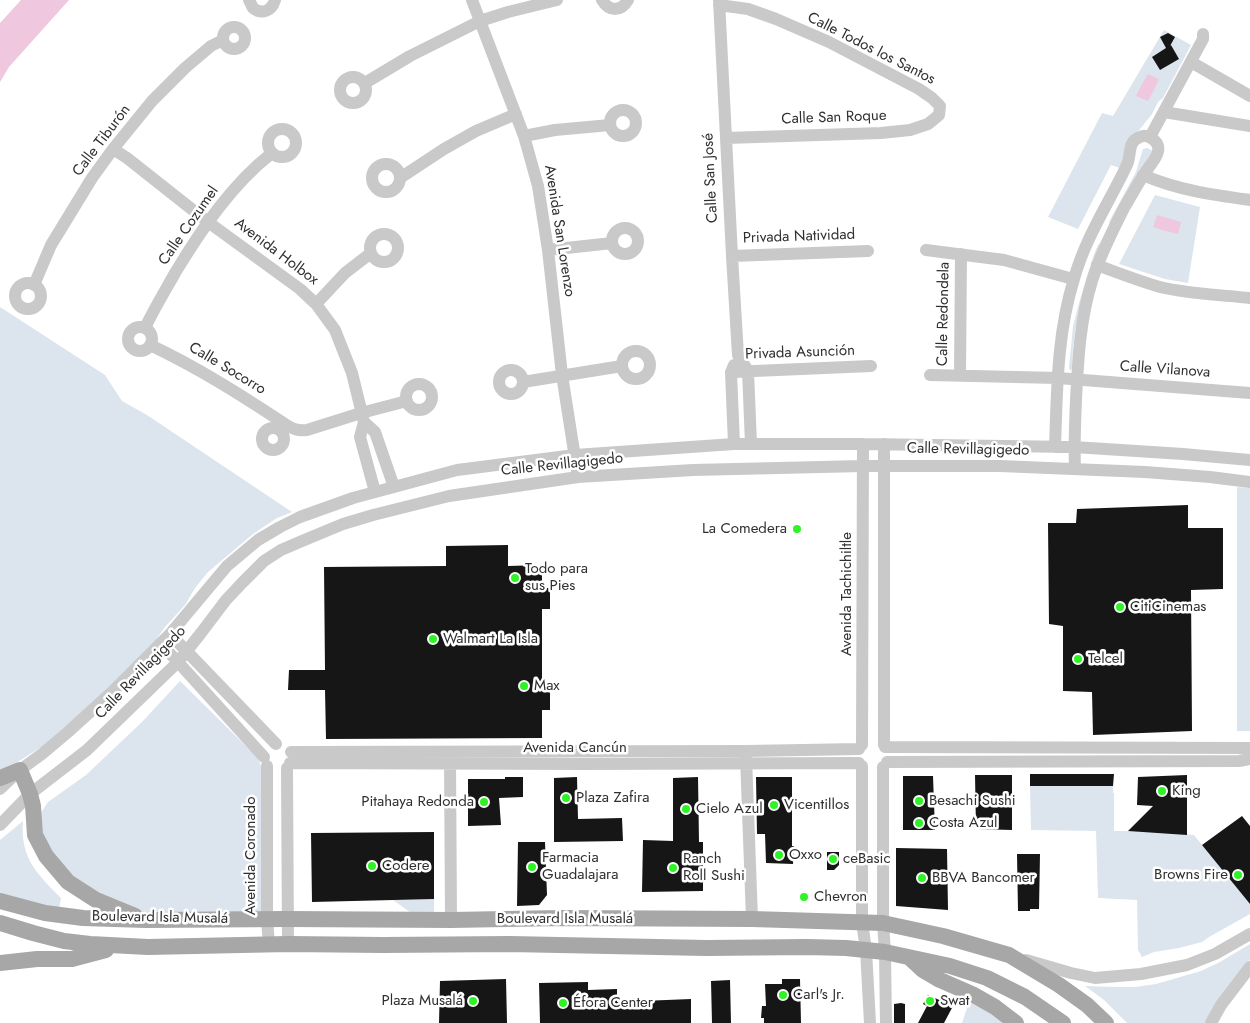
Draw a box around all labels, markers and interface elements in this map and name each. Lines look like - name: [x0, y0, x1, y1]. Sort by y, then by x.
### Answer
- street label: Calle Todos los Santos: [804, 9, 938, 89]
- street label: Calle Tiburón: [69, 102, 135, 180]
- street label: Calle San Roque: [781, 107, 887, 129]
- street label: Calle San José: [700, 133, 722, 223]
- street label: Avenida San Lorenzo: [540, 164, 578, 298]
- street label: Calle Cozumel: [155, 183, 223, 269]
- street label: Avenida Holbox: [230, 215, 322, 289]
- street label: Privada Natividad: [743, 226, 855, 248]
- street label: Calle Redondela: [934, 262, 954, 366]
- street label: Calle Socorro: [185, 339, 269, 399]
- street label: Privada Asunción: [745, 342, 855, 364]
- street label: Calle Vilanova: [1119, 358, 1211, 382]
- street label: Calle Revillagigedo: [907, 440, 1029, 460]
- street label: Calle Revillagigedo: [500, 450, 624, 480]
- place label: La Comedera: [702, 520, 787, 538]
- marker: La Comedera: [791, 523, 803, 535]
- street label: Avenida Tachichiltle: [838, 532, 856, 656]
- place label: Todo para sus Pies: [525, 560, 588, 595]
- marker: Todo para sus Pies: [509, 572, 521, 584]
- place label: CitiCinemas: [1130, 598, 1206, 616]
- marker: CitiCinemas: [1114, 601, 1126, 613]
- street label: Calle Revillagigedo: [92, 623, 190, 723]
- place label: Walmart La Isla: [443, 630, 538, 648]
- marker: Walmart La Isla: [427, 633, 439, 645]
- place label: Telcel: [1088, 650, 1123, 668]
- marker: Telcel: [1072, 653, 1084, 665]
- place label: Max: [534, 677, 560, 695]
- marker: Max: [518, 680, 530, 692]
- street label: Avenida Cancún: [523, 739, 627, 757]
- place label: King: [1172, 782, 1201, 800]
- marker: King: [1156, 785, 1168, 797]
- place label: Plaza Zafira: [576, 789, 649, 807]
- marker: Plaza Zafira: [560, 792, 572, 804]
- place label: Besachi Sushi: [929, 792, 1016, 810]
- place label: Pitahaya Redonda: [361, 793, 474, 811]
- marker: Besachi Sushi: [913, 795, 925, 807]
- marker: Pitahaya Redonda: [478, 796, 490, 808]
- place label: Vicentillos: [784, 796, 849, 814]
- street label: Avenida Coronado: [242, 797, 260, 915]
- marker: Vicentillos: [768, 799, 780, 811]
- place label: Cielo Azul: [696, 800, 763, 818]
- marker: Cielo Azul: [680, 803, 692, 815]
- place label: Costa Azul: [929, 814, 998, 832]
- marker: Costa Azul: [913, 817, 925, 829]
- place label: Oxxo: [789, 846, 822, 864]
- place label: Farmacia Guadalajara: [542, 849, 618, 884]
- marker: Oxxo: [773, 849, 785, 861]
- place label: Ranch Roll Sushi: [683, 850, 745, 885]
- place label: ceBasic: [843, 850, 891, 868]
- marker: ceBasic: [827, 853, 839, 865]
- place label: Codere: [382, 857, 429, 875]
- marker: Codere: [366, 860, 378, 872]
- marker: Farmacia Guadalajara: [526, 861, 538, 873]
- marker: Ranch Roll Sushi: [667, 862, 679, 874]
- place label: Browns Fire: [1154, 866, 1228, 884]
- place label: BBVA Bancomer: [932, 869, 1035, 887]
- marker: Browns Fire: [1232, 869, 1244, 881]
- marker: BBVA Bancomer: [916, 872, 928, 884]
- place label: Chevron: [814, 888, 867, 906]
- marker: Chevron: [798, 891, 810, 903]
- street label: Boulevard Isla Musalá: [92, 908, 228, 928]
- street label: Boulevard Isla Musalá: [497, 910, 633, 928]
- place label: Carl's Jr.: [793, 986, 845, 1004]
- marker: Carl's Jr.: [777, 989, 789, 1001]
- place label: Plaza Musalá: [381, 992, 463, 1010]
- place label: Swat: [940, 992, 969, 1010]
- place label: Éfora Center: [573, 994, 653, 1012]
- marker: Plaza Musalá: [467, 995, 479, 1007]
- marker: Swat: [924, 995, 936, 1007]
- marker: Éfora Center: [557, 997, 569, 1009]

